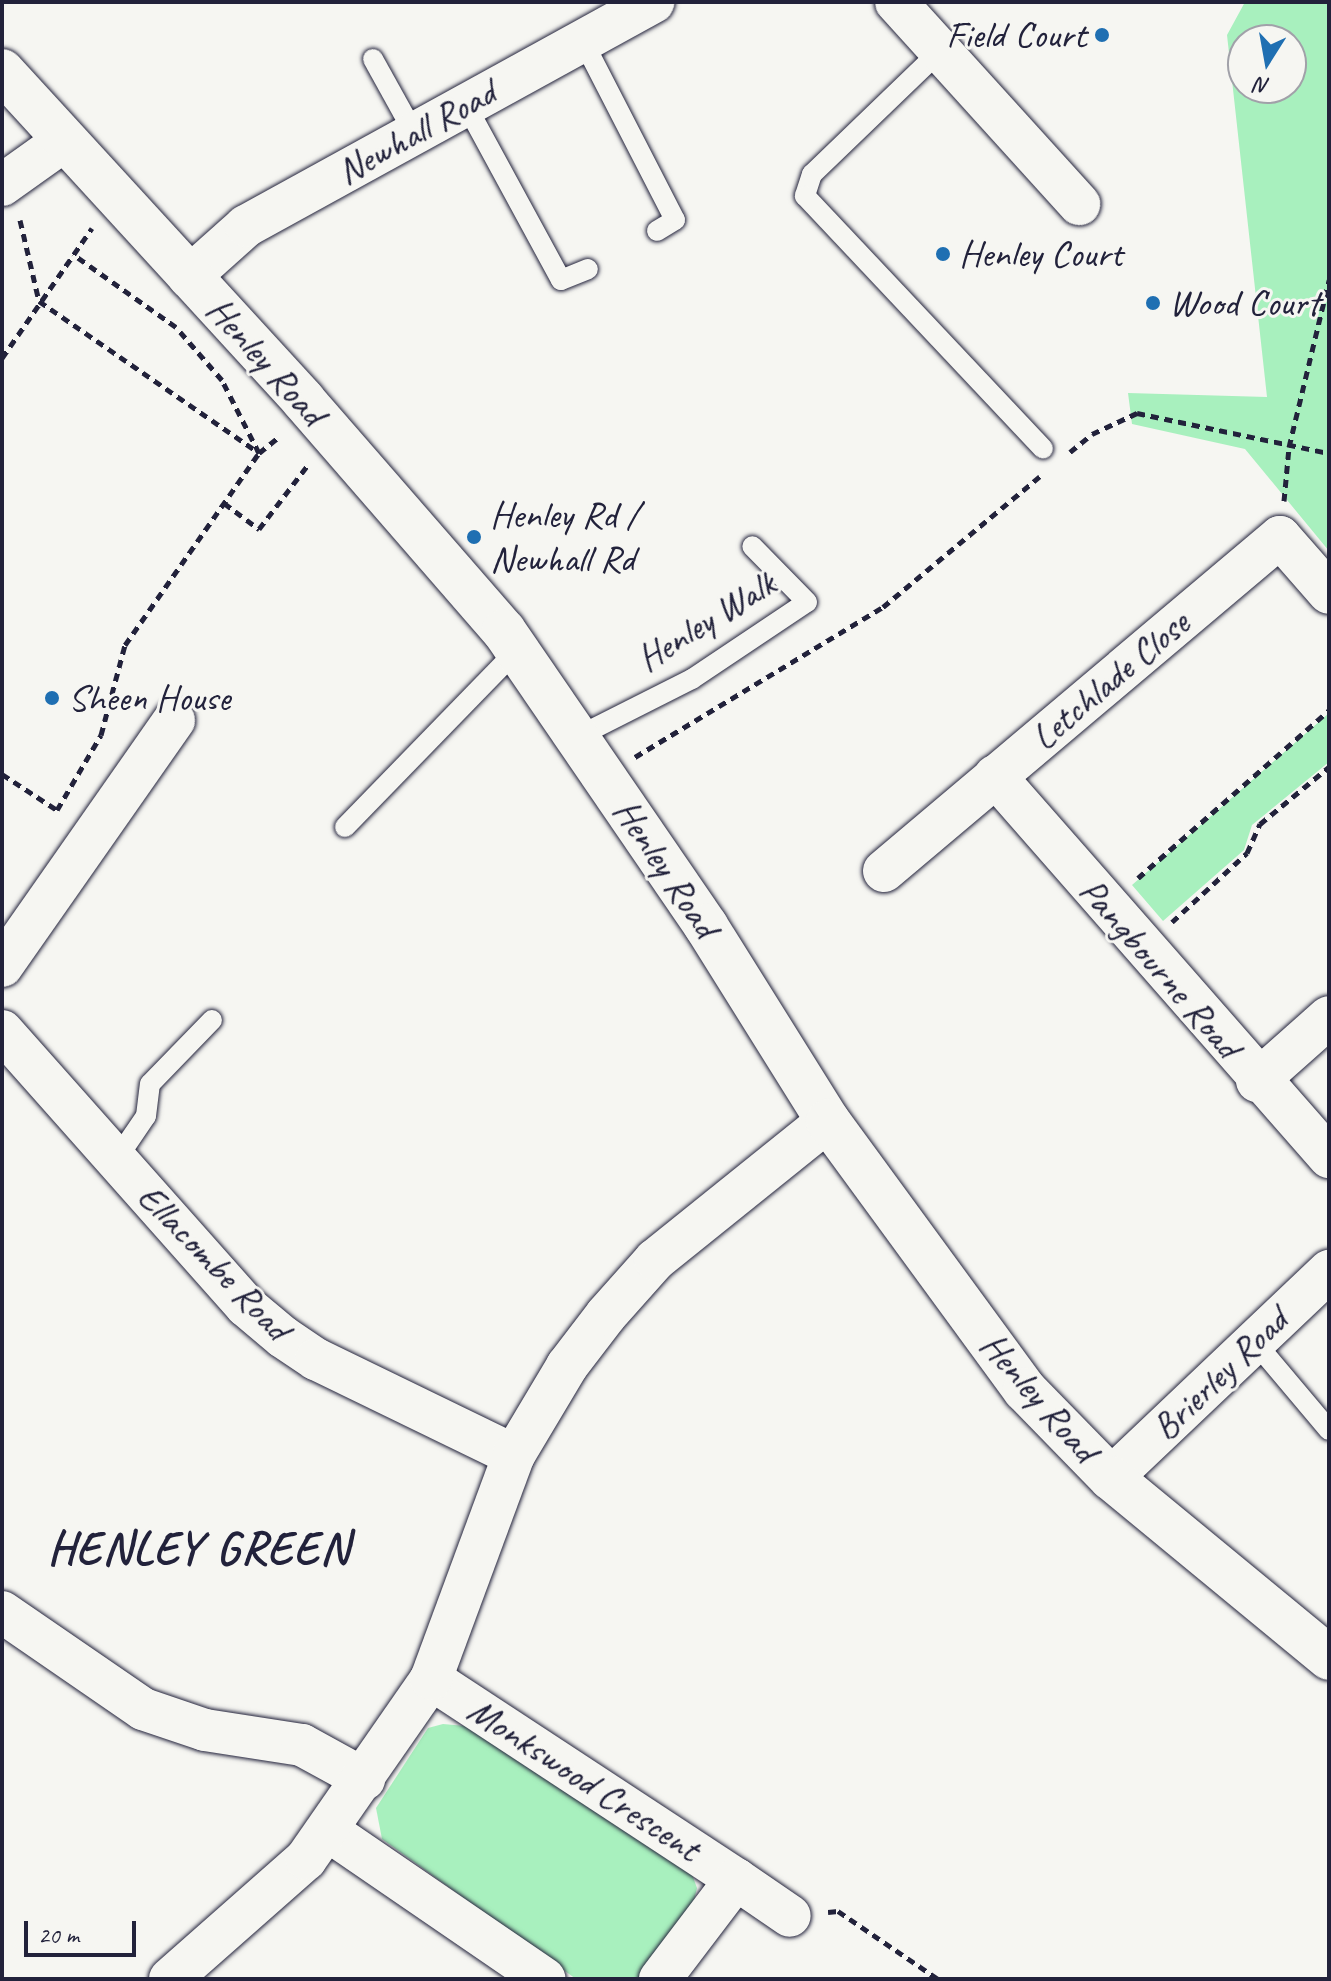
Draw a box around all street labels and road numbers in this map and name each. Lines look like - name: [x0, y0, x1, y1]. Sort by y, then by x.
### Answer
- street label: Newhall Road: [329, 70, 503, 194]
- street label: Henley Road: [197, 288, 335, 434]
- street label: Henley Walk: [628, 560, 784, 682]
- street label: Letchlade Close: [1021, 600, 1199, 760]
- street label: Henley Road: [604, 791, 728, 945]
- street label: Pangbourne Road: [1070, 869, 1250, 1067]
- street label: Ellacombe Road: [128, 1174, 300, 1350]
- street label: Brierley Road: [1143, 1298, 1297, 1450]
- street label: Henley Road: [971, 1323, 1107, 1471]
- street label: Monkswood Crescent: [459, 1687, 709, 1871]

